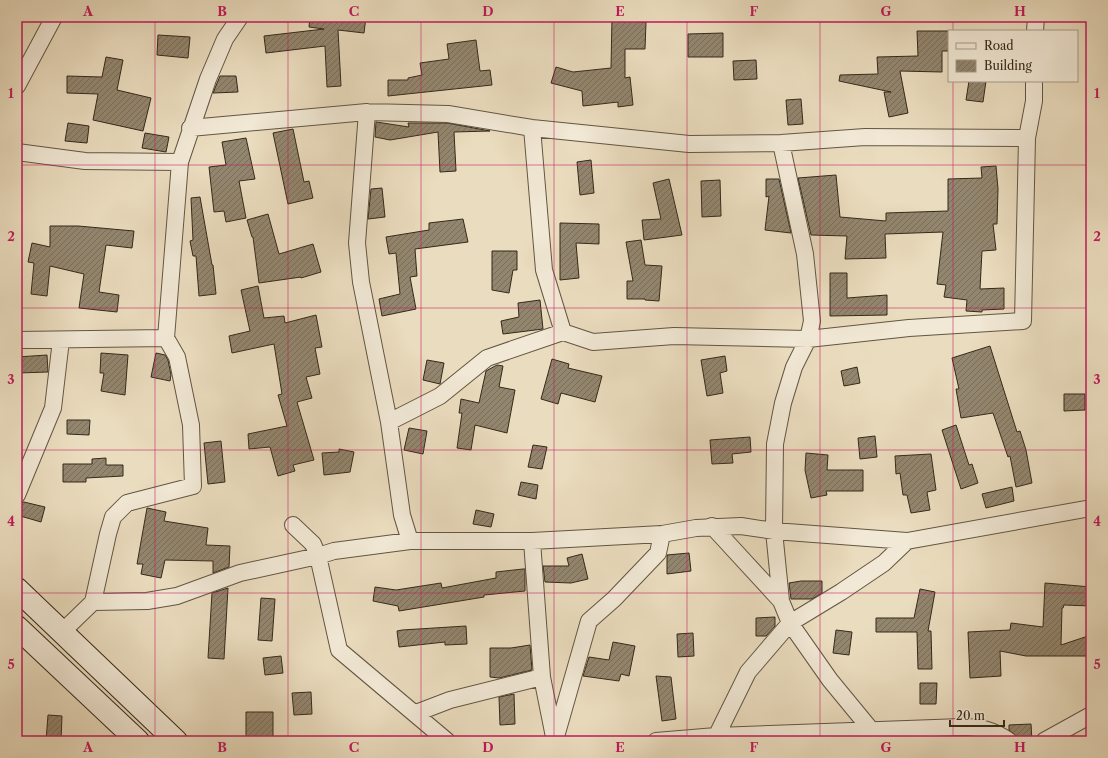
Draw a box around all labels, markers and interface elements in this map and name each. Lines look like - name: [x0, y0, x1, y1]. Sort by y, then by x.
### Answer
- text: A: [82, 3, 94, 19]
- text: B: [217, 3, 227, 19]
- text: C: [349, 3, 359, 19]
- text: D: [482, 3, 494, 19]
- text: E: [615, 3, 625, 19]
- text: F: [750, 3, 759, 19]
- text: G: [880, 3, 892, 19]
- text: H: [1014, 3, 1026, 19]
- legend: [948, 30, 1078, 82]
- text: Road: [984, 38, 1014, 53]
- text: Building: [984, 58, 1032, 73]
- text: 1: [8, 85, 14, 101]
- text: 1: [1094, 85, 1100, 101]
- text: 2: [7, 228, 15, 244]
- text: 2: [1093, 228, 1101, 244]
- text: 3: [7, 371, 15, 387]
- text: 3: [1093, 371, 1101, 387]
- text: 4: [7, 513, 15, 529]
- text: 4: [1093, 513, 1101, 529]
- text: 5: [7, 656, 15, 672]
- text: 5: [1093, 656, 1101, 672]
- scale bar: [950, 702, 1004, 728]
- text: 20 m: [956, 708, 985, 723]
- text: A: [82, 739, 94, 755]
- text: B: [217, 739, 227, 755]
- text: C: [349, 739, 359, 755]
- text: D: [482, 739, 494, 755]
- text: E: [615, 739, 625, 755]
- text: F: [750, 739, 759, 755]
- text: G: [880, 739, 892, 755]
- text: H: [1014, 739, 1026, 755]

